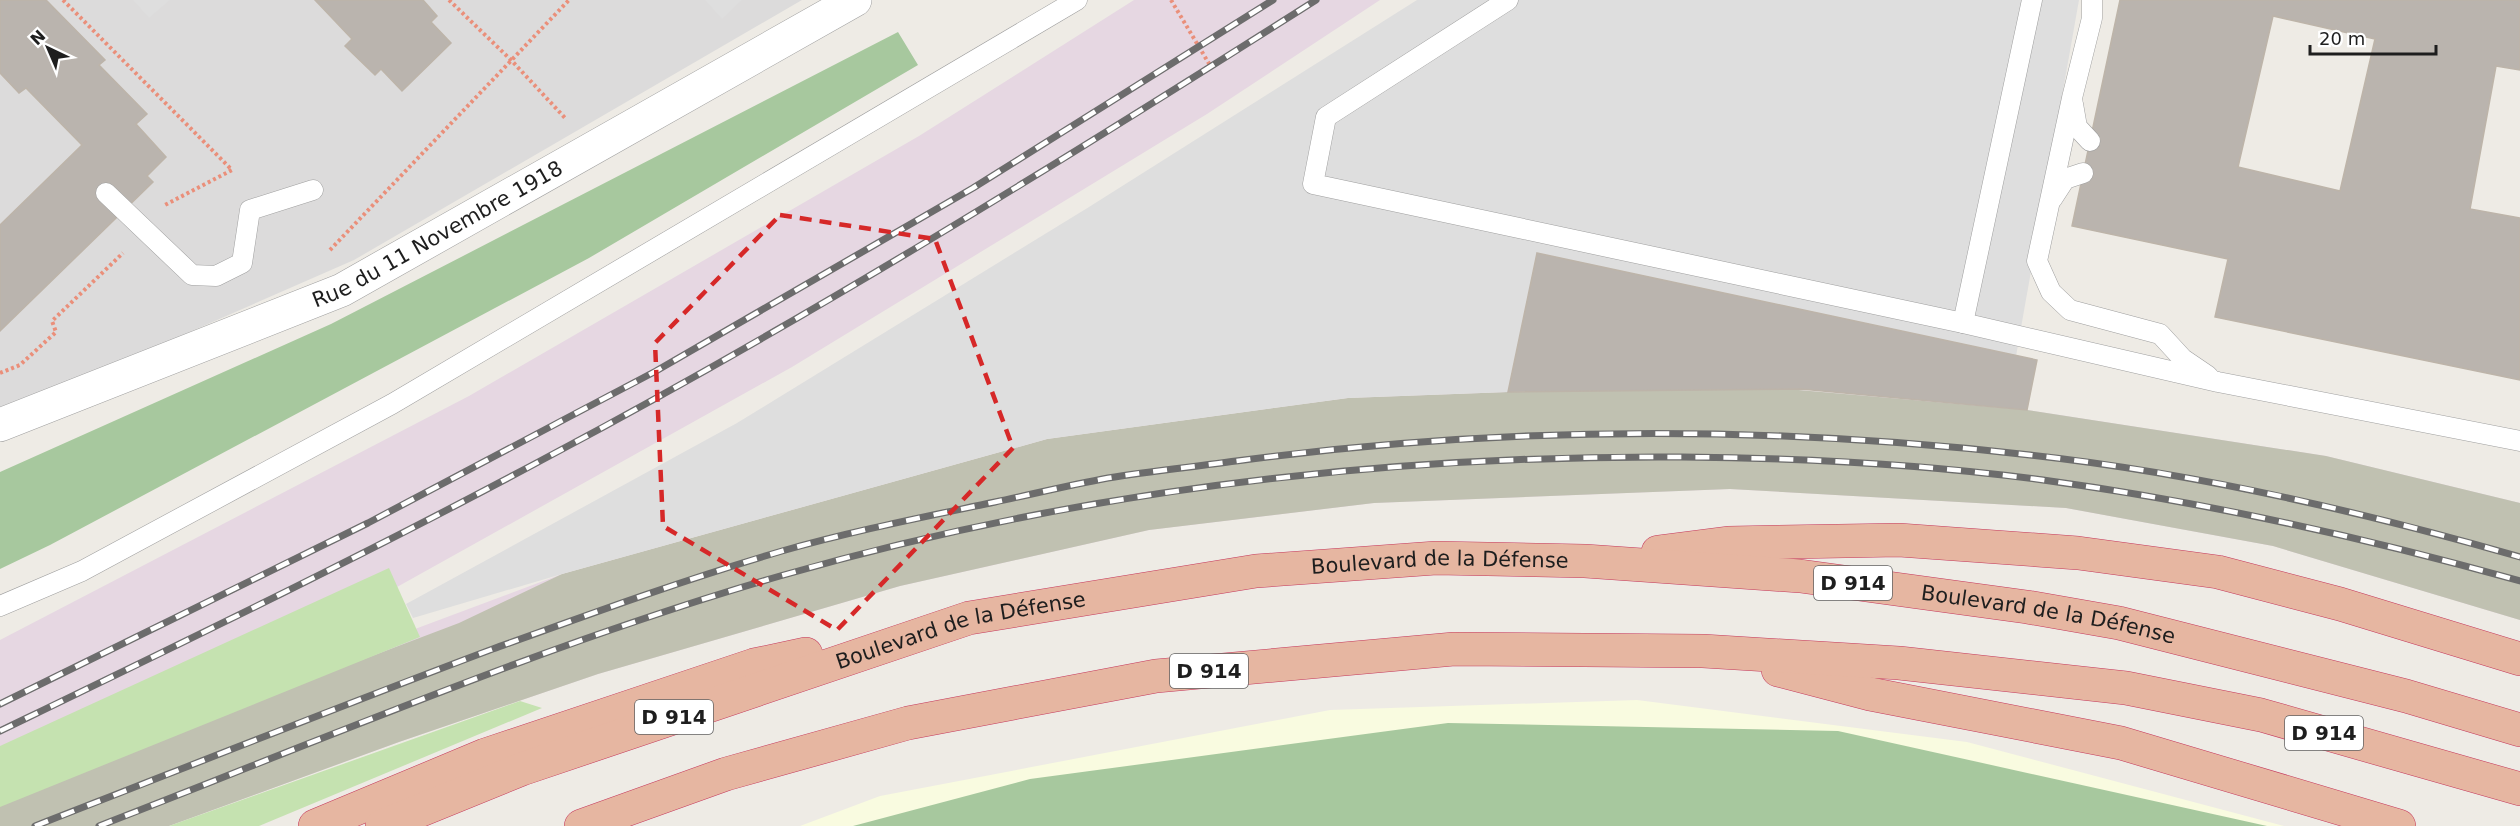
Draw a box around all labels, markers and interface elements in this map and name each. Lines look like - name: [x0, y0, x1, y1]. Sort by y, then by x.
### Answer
- north arrow: [18, 18, 78, 78]
- scale bar: [2310, 18, 2436, 56]
- text: N: [27, 26, 49, 49]
- text: 20 m: [2319, 28, 2365, 49]
- street label: Rue du 11 Novembre 1918: [309, 156, 567, 313]
- street label: Boulevard de la Défense: [1310, 546, 1569, 579]
- road number: D 914: [1814, 566, 1892, 600]
- street label: Boulevard de la Défense: [1919, 581, 2178, 649]
- street label: Boulevard de la Défense: [833, 587, 1087, 674]
- road number: D 914: [1170, 654, 1248, 688]
- road number: D 914: [635, 700, 713, 734]
- road number: D 914: [2285, 716, 2363, 750]

